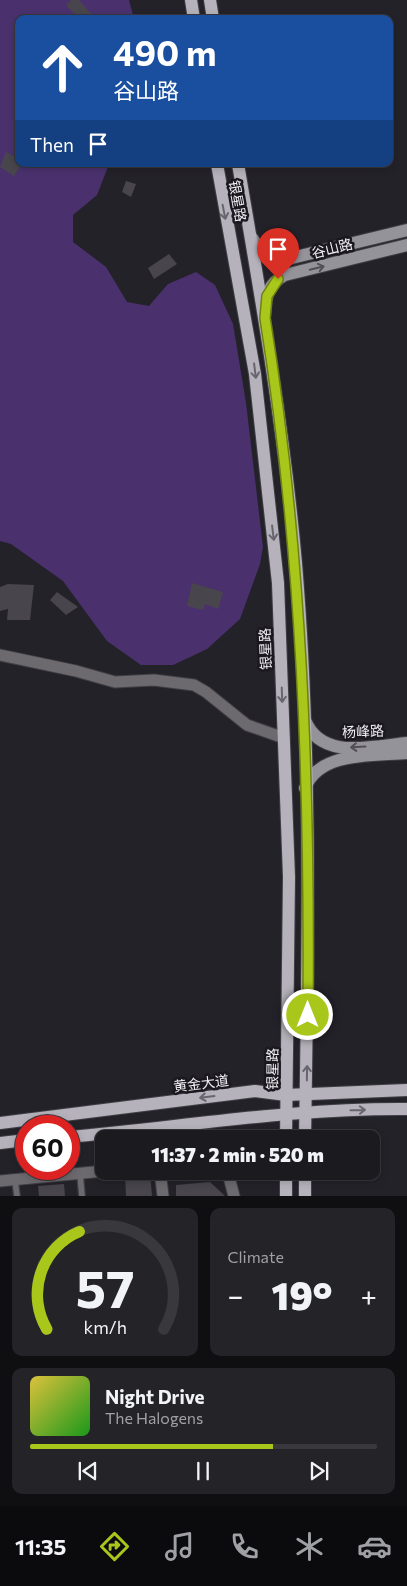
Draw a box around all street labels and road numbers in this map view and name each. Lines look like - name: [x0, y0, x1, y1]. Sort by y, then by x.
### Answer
- street label: 银星路: [226, 179, 250, 223]
- street label: 谷山路: [310, 235, 354, 261]
- street label: 银星路: [256, 628, 274, 670]
- street label: 杨峰路: [342, 721, 384, 741]
- street label: 银星路: [263, 1048, 281, 1090]
- street label: 黄金大道: [172, 1071, 230, 1095]

